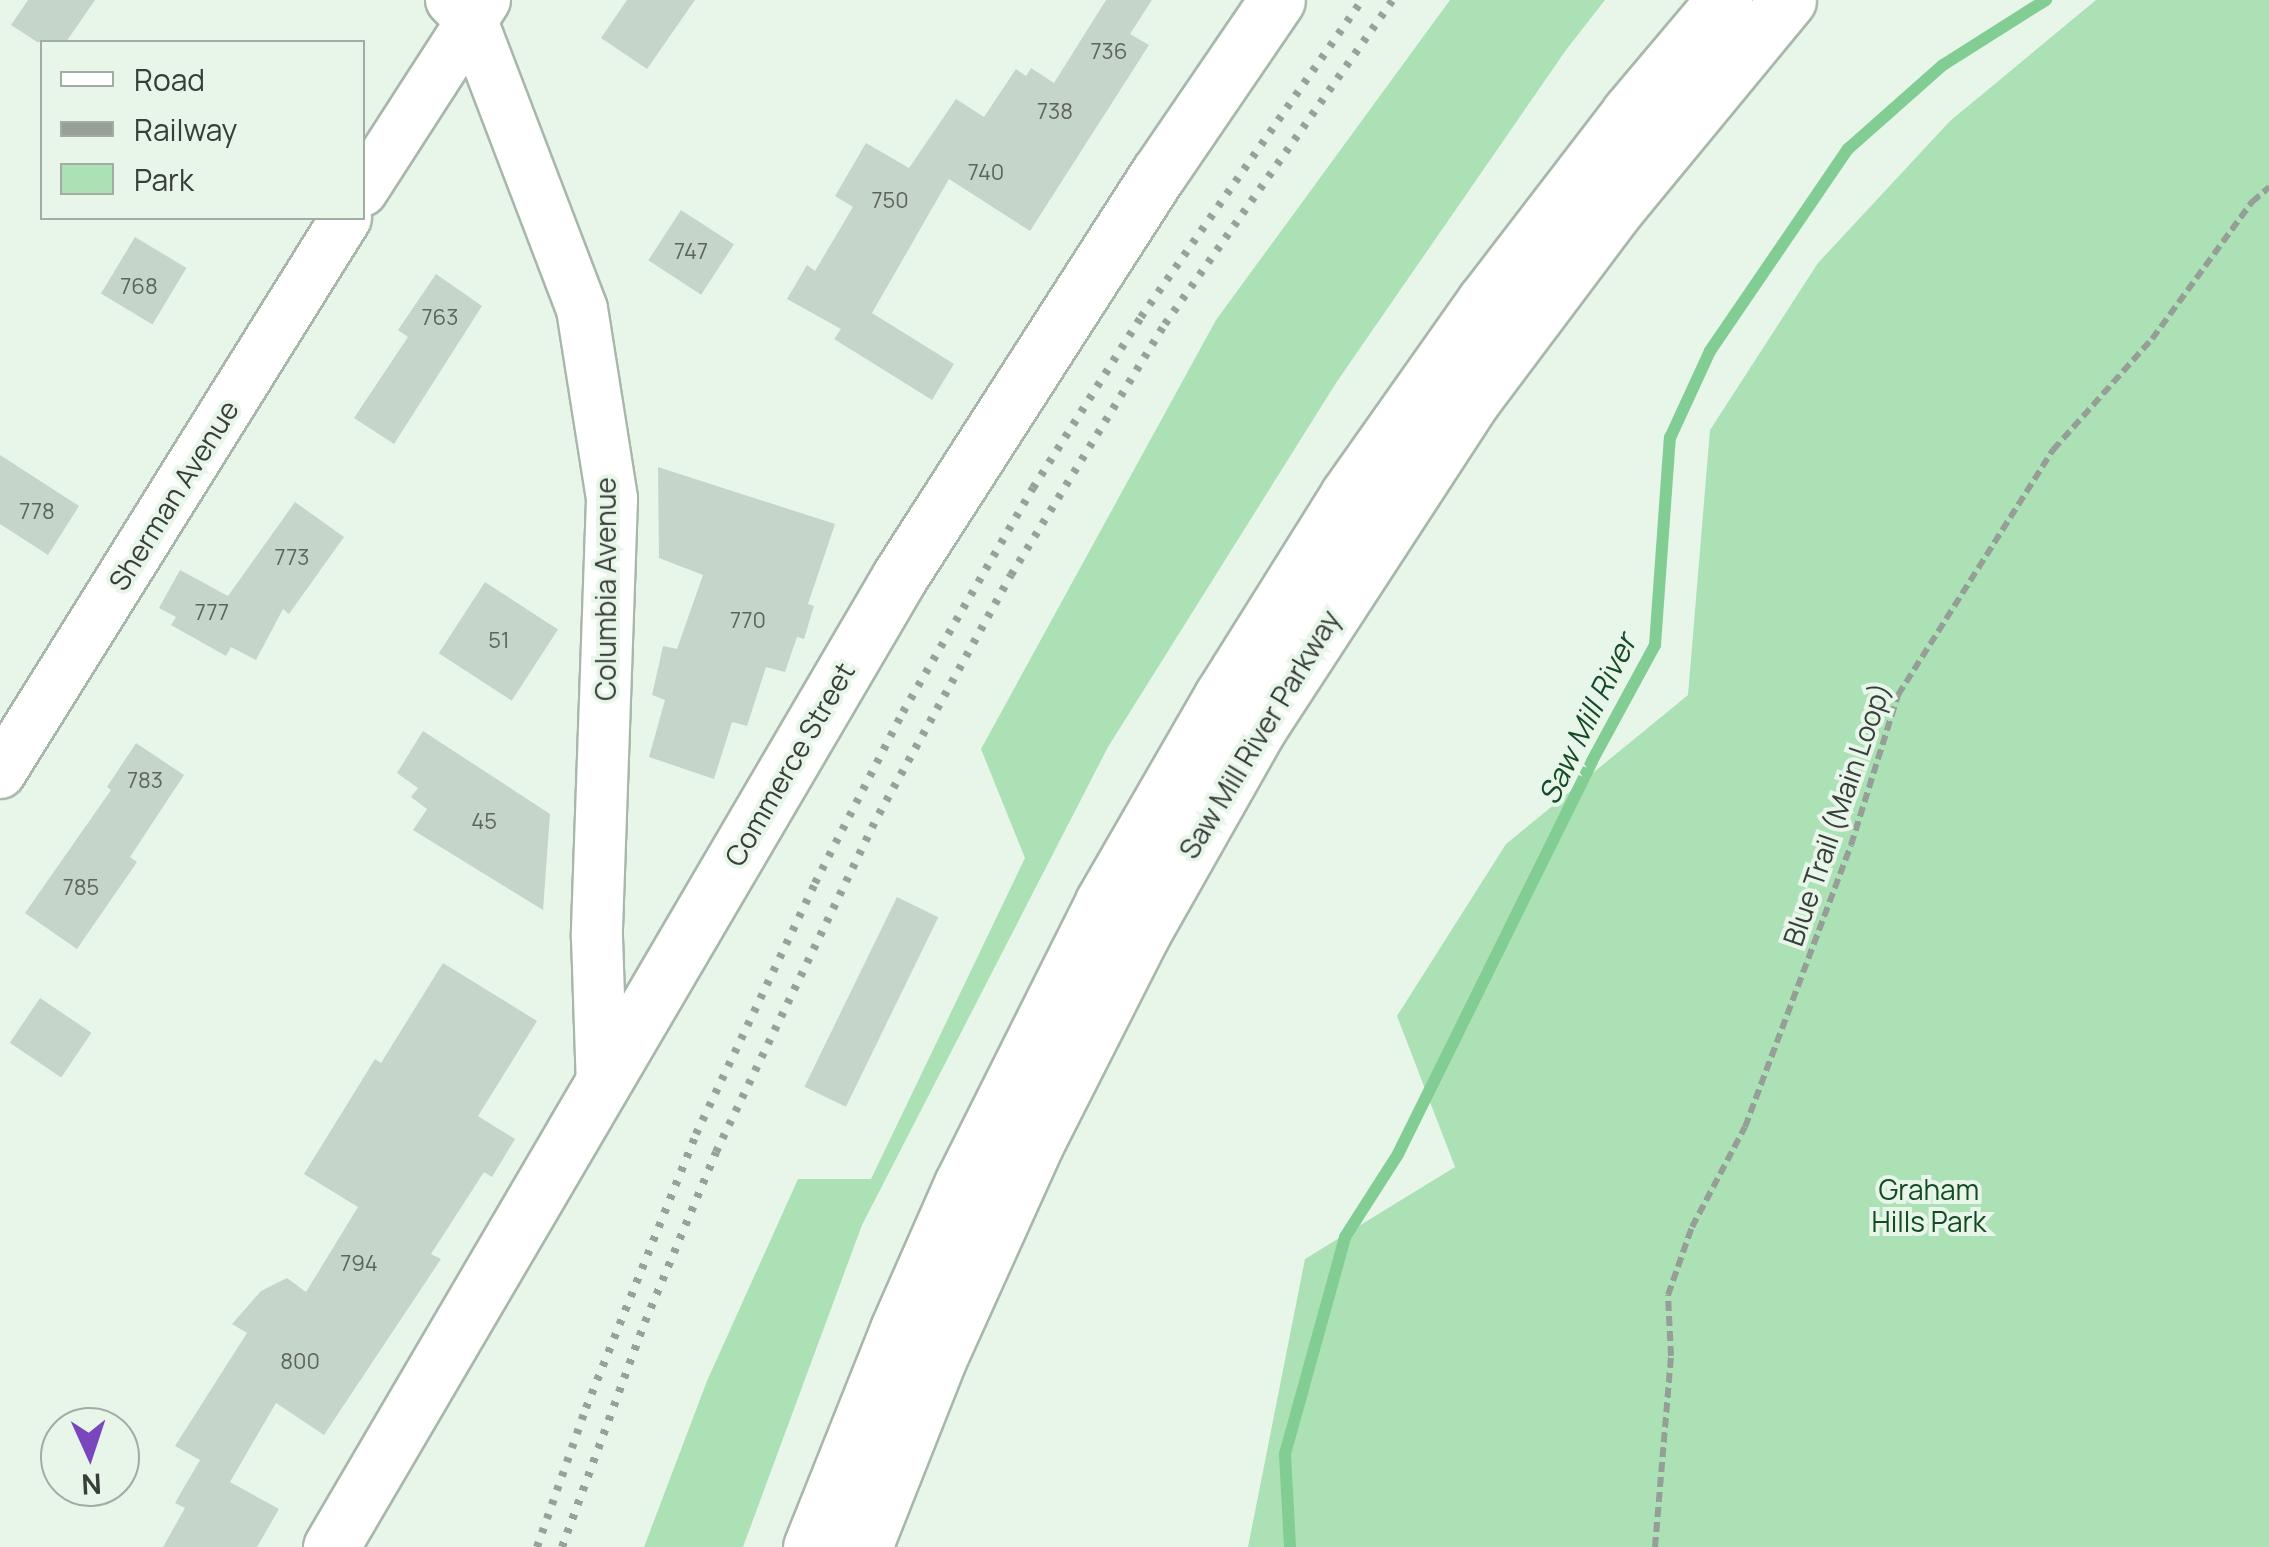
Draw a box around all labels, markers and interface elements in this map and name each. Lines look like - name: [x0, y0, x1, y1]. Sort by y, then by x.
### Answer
- house number: 736: [1091, 39, 1127, 65]
- legend: [40, 40, 365, 220]
- text: Road: [134, 59, 205, 100]
- house number: 738: [1037, 99, 1073, 125]
- text: Railway: [134, 109, 237, 150]
- text: Park: [134, 159, 194, 200]
- house number: 740: [968, 160, 1004, 186]
- house number: 750: [871, 188, 909, 214]
- house number: 747: [674, 239, 708, 265]
- house number: 768: [120, 274, 158, 300]
- house number: 763: [422, 305, 458, 331]
- street label: Sherman Avenue: [101, 394, 245, 596]
- street label: Columbia Avenue: [588, 477, 622, 701]
- house number: 778: [19, 499, 55, 525]
- house number: 773: [275, 545, 309, 571]
- house number: 777: [195, 600, 229, 626]
- street label: Saw Mill River Parkway: [1171, 604, 1347, 864]
- house number: 770: [730, 608, 766, 634]
- house number: 51: [488, 628, 510, 654]
- water label: Saw Mill River: [1530, 628, 1644, 810]
- street label: Commerce Street: [717, 656, 861, 872]
- street label: Blue Trail (Main Loop): [1775, 678, 1897, 950]
- house number: 783: [127, 768, 163, 794]
- house number: 45: [471, 809, 497, 835]
- house number: 785: [63, 875, 99, 901]
- park label: Graham Hills Park: [1872, 1172, 1986, 1238]
- house number: 794: [340, 1251, 378, 1277]
- house number: 800: [280, 1349, 320, 1375]
- north arrow: [40, 1407, 140, 1507]
- text: N: [80, 1465, 103, 1504]

